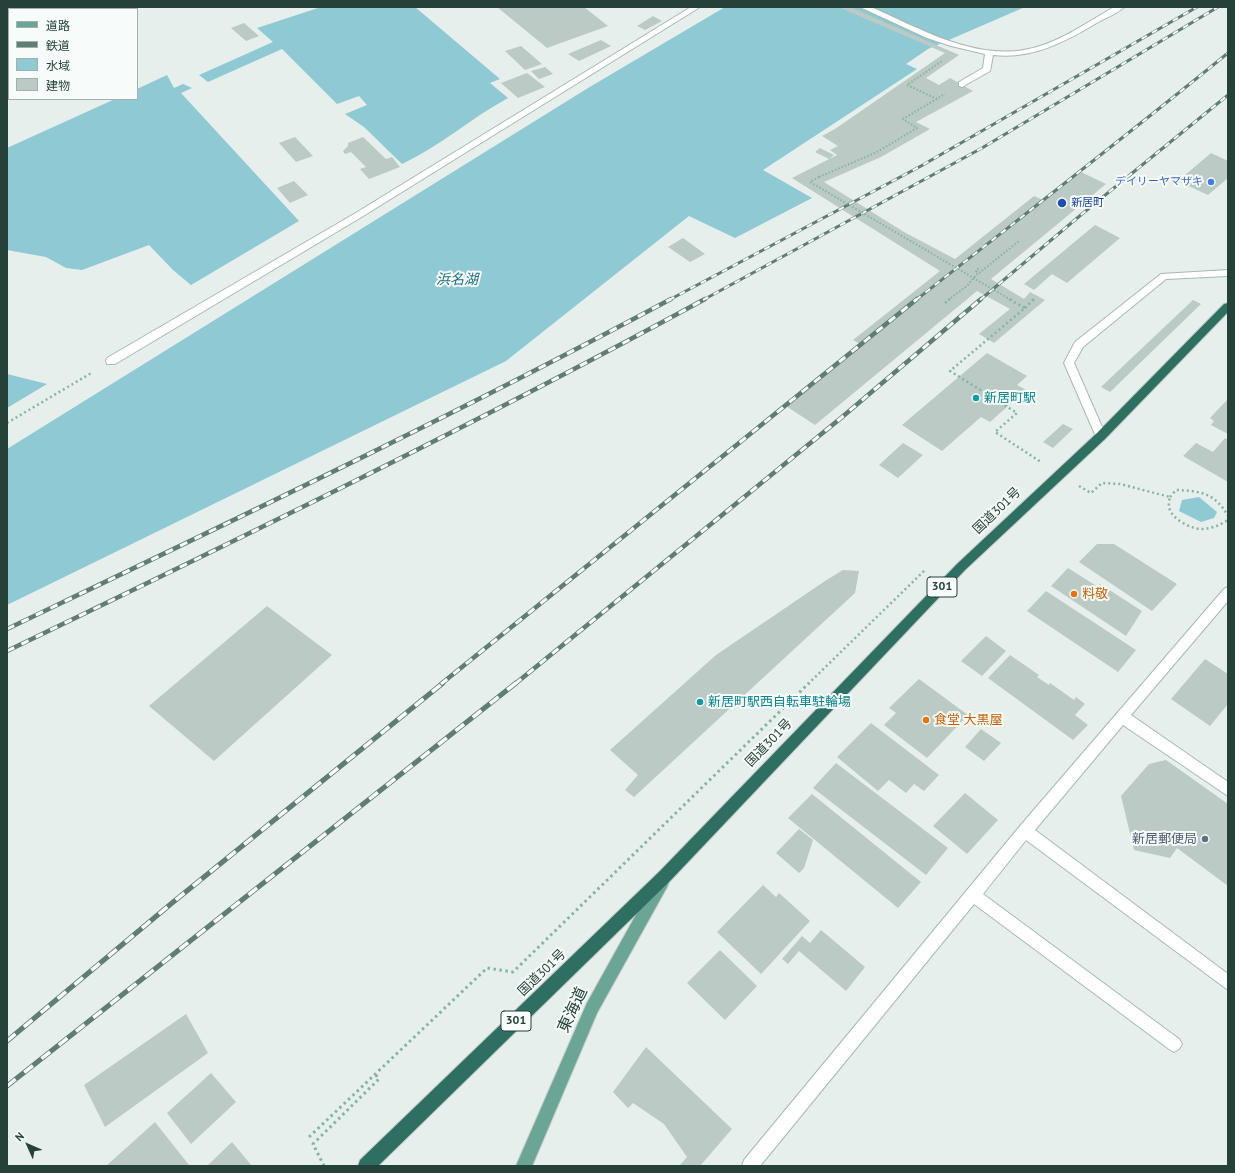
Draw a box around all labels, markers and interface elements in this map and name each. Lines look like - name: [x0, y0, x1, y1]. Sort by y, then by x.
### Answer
- legend: [8, 8, 138, 100]
- text: 道路: [46, 18, 70, 33]
- text: 鉄道: [46, 38, 70, 53]
- text: 水域: [46, 58, 70, 73]
- text: 建物: [46, 78, 70, 93]
- place label: デイリーヤマザキ: [1115, 175, 1203, 189]
- marker: デイリーヤマザキ: [1206, 177, 1216, 187]
- place label: 新居町: [1071, 196, 1104, 210]
- marker: 新居町: [1056, 197, 1068, 209]
- water label: 浜名湖: [436, 272, 478, 288]
- place label: 新居町駅: [984, 390, 1036, 406]
- marker: 新居町駅: [971, 393, 981, 403]
- street label: 国道301号: [970, 484, 1024, 538]
- road number: 301: [927, 577, 957, 597]
- place label: 料敬: [1082, 586, 1108, 602]
- marker: 料敬: [1069, 589, 1079, 599]
- place label: 新居町駅西自転車駐輪場: [708, 694, 851, 710]
- marker: 新居町駅西自転車駐輪場: [695, 697, 705, 707]
- place label: 食堂 大黒屋: [934, 712, 1002, 728]
- marker: 食堂 大黒屋: [921, 715, 931, 725]
- street label: 国道301号: [742, 716, 796, 770]
- place label: 新居郵便局: [1132, 831, 1197, 847]
- marker: 新居郵便局: [1200, 834, 1210, 844]
- street label: 国道301号: [515, 946, 569, 1000]
- street label: 東海道: [554, 984, 592, 1036]
- road number: 301: [501, 1011, 531, 1031]
- north arrow: [8, 1125, 48, 1165]
- text: N: [12, 1129, 27, 1144]

